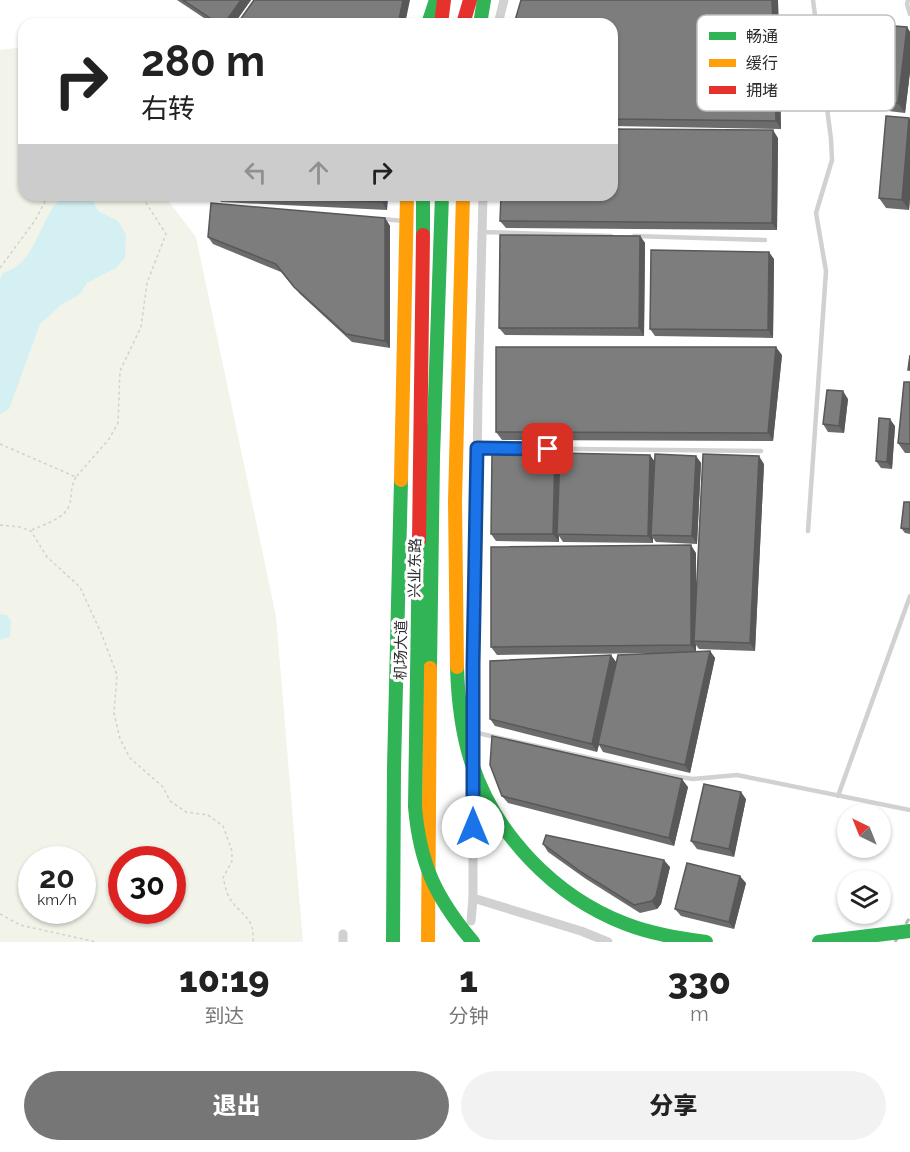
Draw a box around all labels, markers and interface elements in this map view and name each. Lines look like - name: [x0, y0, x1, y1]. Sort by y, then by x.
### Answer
- legend: [697, 15, 895, 111]
- text: 畅通: [746, 27, 778, 46]
- text: 280 m: [141, 37, 265, 86]
- icon: right: [42, 42, 120, 120]
- text: 缓行: [746, 54, 778, 73]
- text: 拥堵: [746, 81, 778, 100]
- text: 右转: [141, 93, 195, 124]
- icon: left: [239, 156, 272, 189]
- icon: ahead: [302, 156, 335, 189]
- icon: right: [365, 156, 398, 189]
- pin: [522, 423, 573, 474]
- icon: arrive: [531, 432, 564, 465]
- street label: 兴业东路: [405, 538, 425, 598]
- street label: 机场大道: [391, 620, 411, 680]
- position arrow: [441, 795, 505, 859]
- north arrow: [837, 804, 891, 858]
- map controls: [837, 804, 891, 924]
- speed limit sign: 30: [108, 846, 186, 924]
- text: 20: [39, 860, 75, 895]
- button: layers: [837, 870, 891, 924]
- text: km/h: [37, 891, 77, 909]
- text: 10:19: [179, 958, 270, 1000]
- text: 1: [459, 958, 478, 1000]
- text: 330: [668, 960, 731, 1002]
- text: m: [690, 1002, 709, 1026]
- text: 到达: [204, 1004, 244, 1028]
- text: 分钟: [449, 1004, 489, 1028]
- button: 退出: [24, 1071, 449, 1140]
- button: 分享: [461, 1071, 886, 1140]

